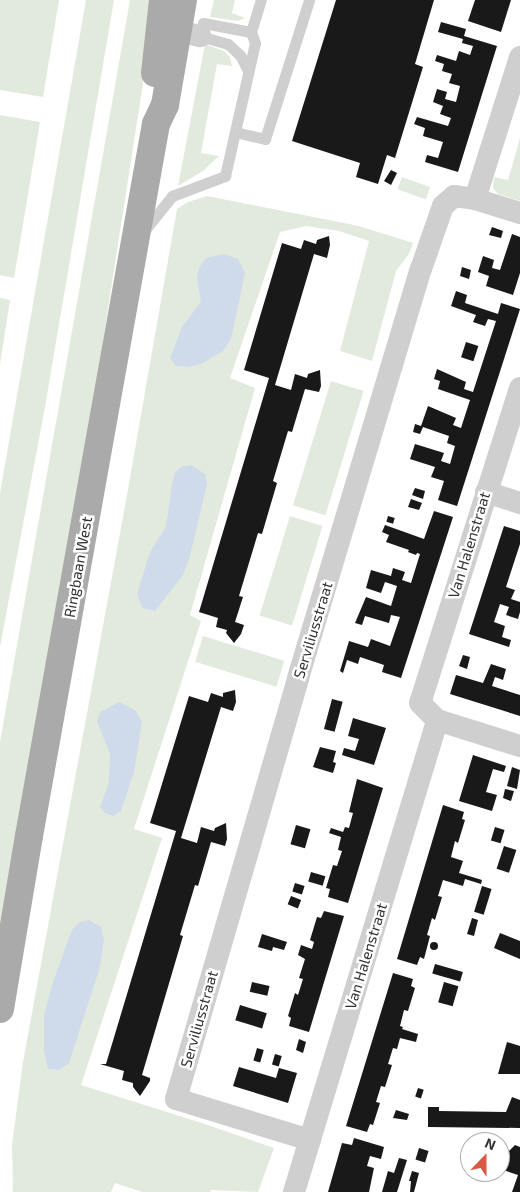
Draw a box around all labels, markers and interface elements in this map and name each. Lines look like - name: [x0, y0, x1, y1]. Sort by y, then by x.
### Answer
- street label: Van Halenstraat: [444, 490, 494, 600]
- street label: Ringbaan West: [60, 515, 96, 619]
- street label: Serviliusstraat: [290, 580, 336, 680]
- street label: Van Halenstraat: [341, 901, 391, 1011]
- street label: Serviliusstraat: [177, 968, 221, 1070]
- north arrow: [460, 1132, 510, 1182]
- text: N: [483, 1134, 498, 1153]

